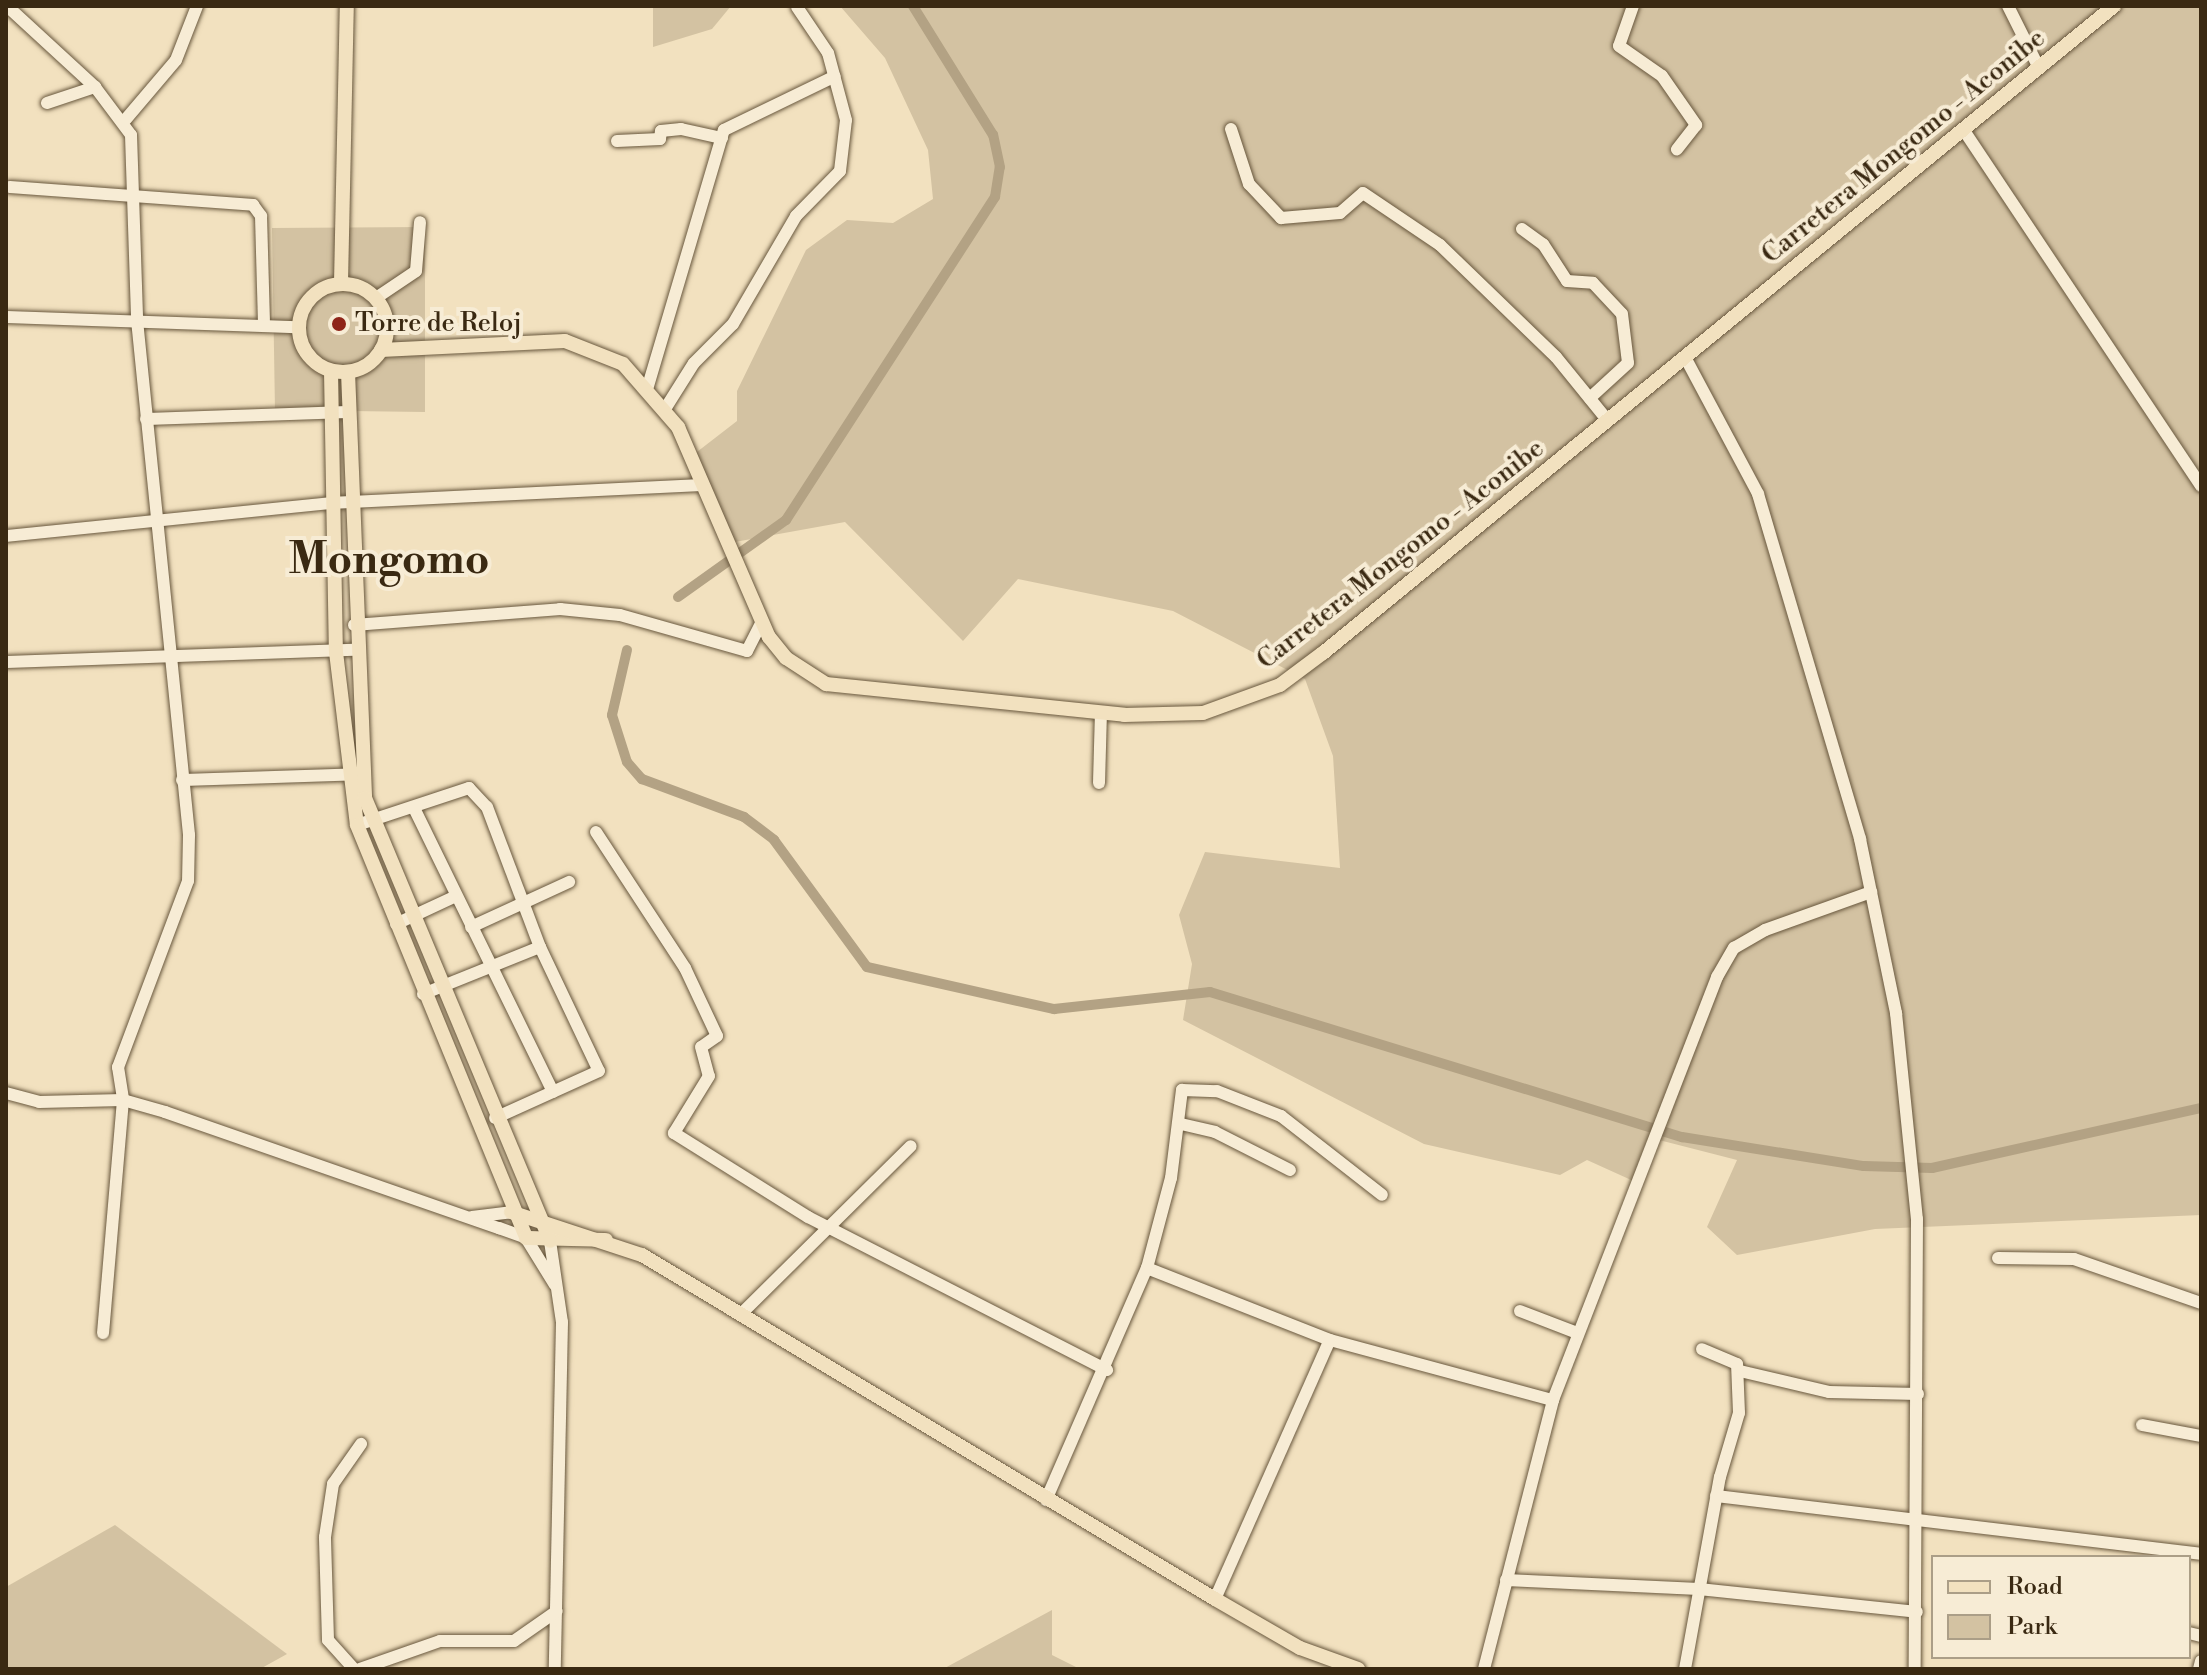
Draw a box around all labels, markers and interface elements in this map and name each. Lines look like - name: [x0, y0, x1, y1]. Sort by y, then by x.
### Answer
- street label: Carretera Mongomo - Aconibe: [1756, 23, 2052, 271]
- place label: Torre de Reloj: [355, 308, 522, 340]
- marker: Torre de Reloj: [330, 315, 348, 333]
- street label: Carretera Mongomo - Aconibe: [1251, 433, 1551, 677]
- district label: Mongomo: [289, 536, 489, 586]
- legend: [1931, 1555, 2191, 1659]
- text: Road: [2007, 1572, 2063, 1602]
- text: Park: [2007, 1612, 2057, 1642]

